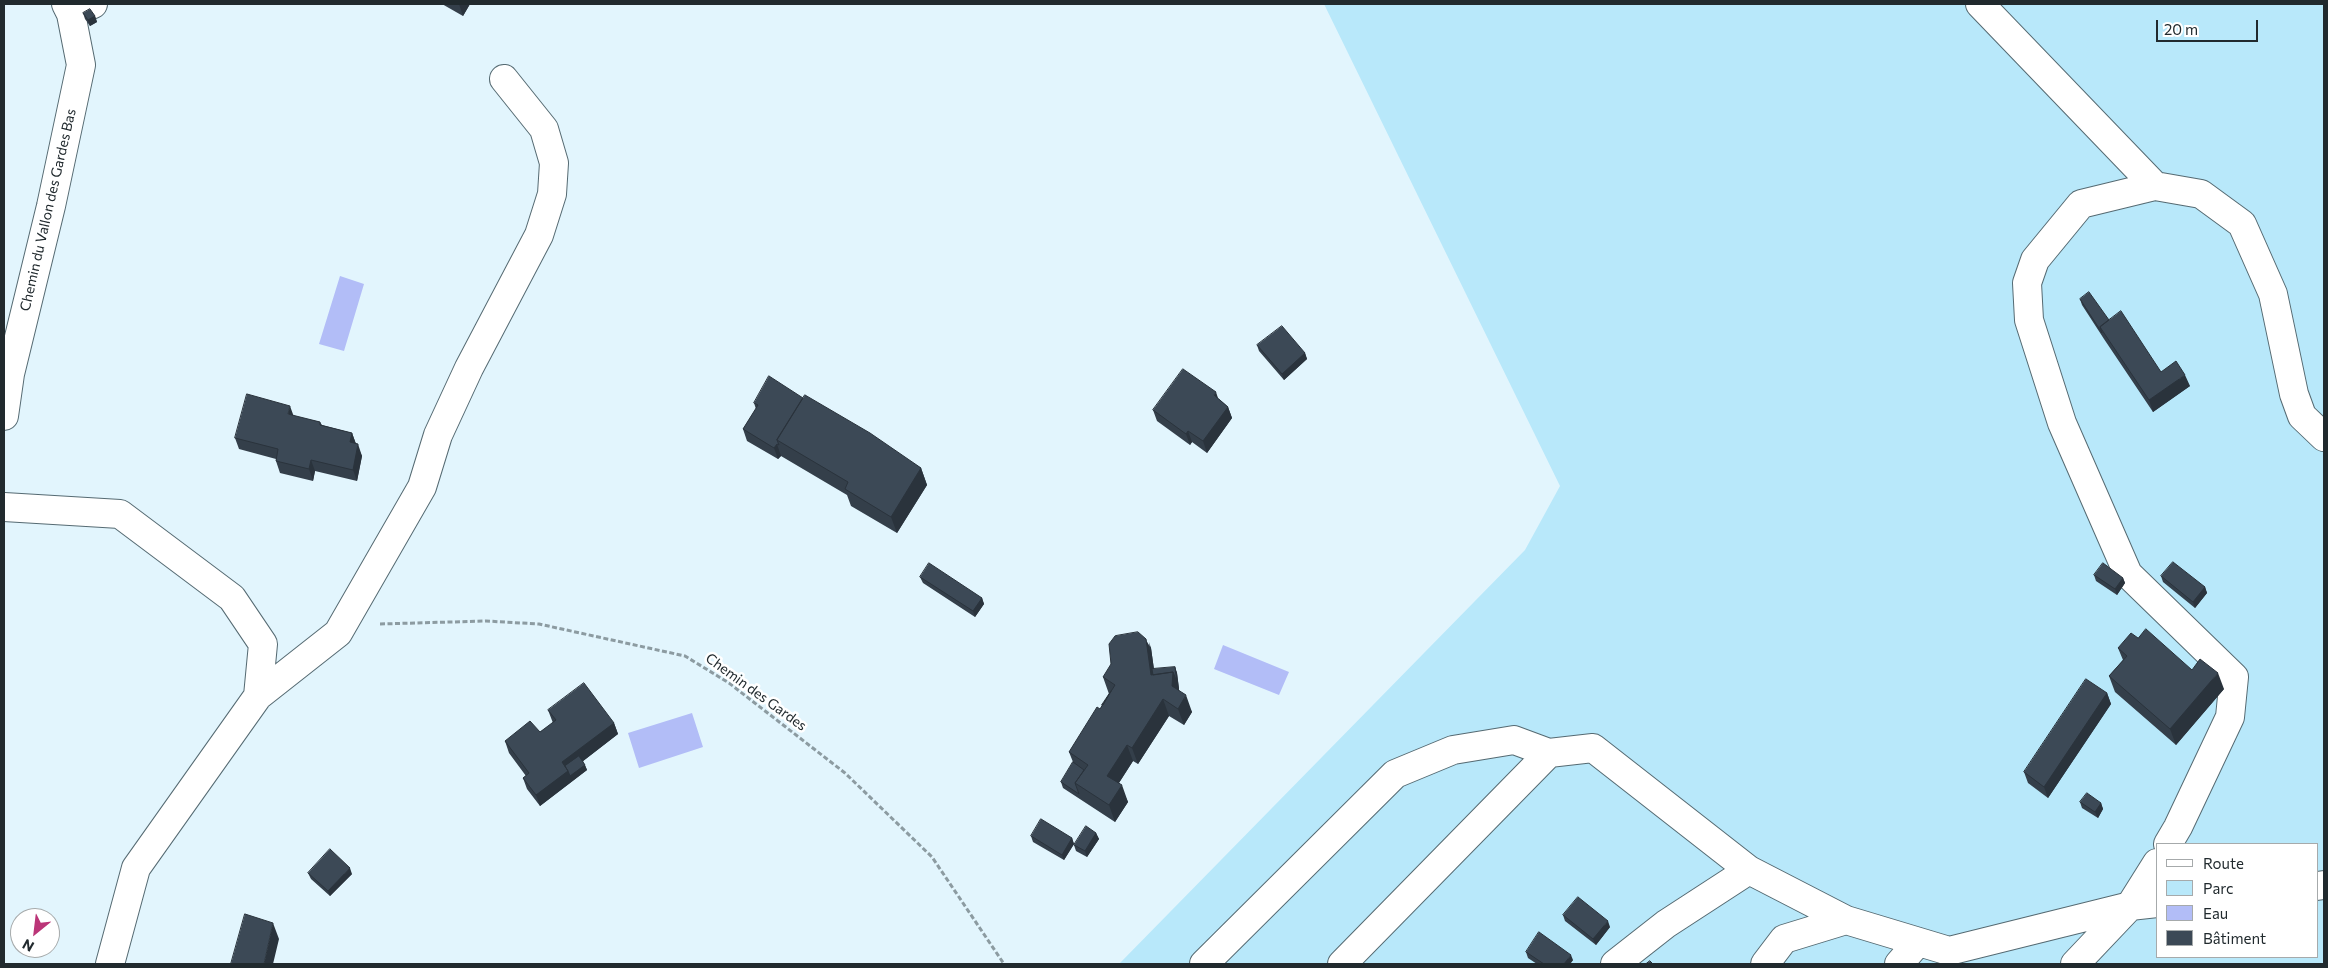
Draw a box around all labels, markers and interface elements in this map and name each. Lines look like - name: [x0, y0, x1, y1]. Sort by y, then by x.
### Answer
- scale bar: [2158, 10, 2260, 42]
- text: 20 m: [2164, 20, 2198, 38]
- street label: Chemin du Vallon des Gardes Bas: [17, 107, 79, 313]
- street label: Chemin des Gardes: [702, 650, 810, 734]
- legend: [2156, 843, 2318, 958]
- text: Route: [2203, 854, 2244, 872]
- text: Parc: [2203, 879, 2233, 897]
- text: Eau: [2203, 904, 2228, 922]
- north arrow: [10, 908, 60, 958]
- text: Bâtiment: [2203, 929, 2266, 947]
- text: N: [19, 936, 37, 956]

